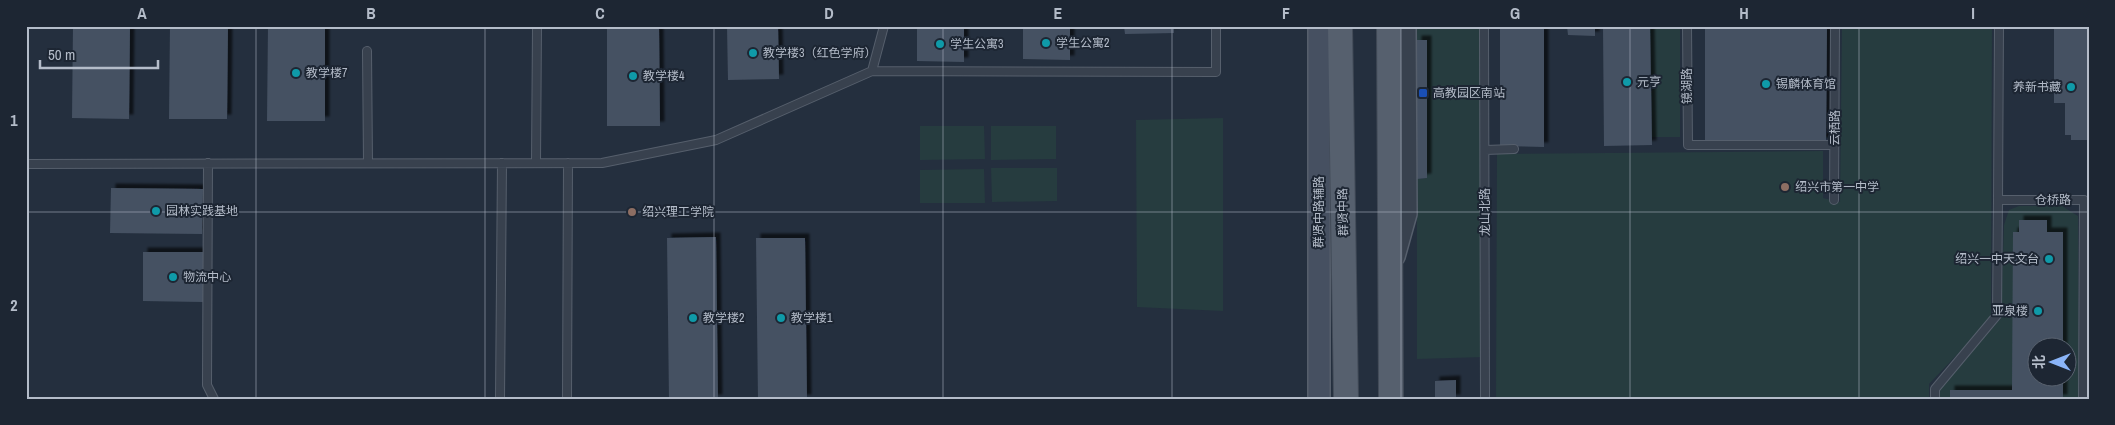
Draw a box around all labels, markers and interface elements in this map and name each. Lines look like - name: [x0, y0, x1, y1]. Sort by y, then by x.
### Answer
- text: A: [137, 2, 147, 24]
- text: B: [366, 2, 376, 24]
- text: C: [595, 2, 605, 24]
- text: D: [824, 2, 834, 24]
- text: E: [1054, 2, 1063, 24]
- text: F: [1282, 2, 1290, 24]
- text: G: [1510, 2, 1520, 24]
- text: H: [1739, 2, 1749, 24]
- text: I: [1971, 2, 1975, 24]
- place label: 学生公寓2: [1056, 35, 1109, 51]
- place label: 学生公寓3: [950, 36, 1003, 52]
- marker: 学生公寓2: [1040, 37, 1052, 49]
- scale bar: [40, 38, 158, 70]
- marker: 学生公寓3: [934, 38, 946, 50]
- text: 50 m: [48, 44, 75, 65]
- place label: 教学楼3（红色学府）: [763, 45, 876, 61]
- marker: 教学楼3（红色学府）: [747, 47, 759, 59]
- place label: 教学楼7: [306, 65, 348, 81]
- marker: 教学楼7: [290, 67, 302, 79]
- place label: 教学楼4: [643, 68, 685, 84]
- street label: 镜湖路: [1679, 68, 1695, 104]
- marker: 教学楼4: [627, 70, 639, 82]
- place label: 元亨: [1637, 74, 1661, 90]
- marker: 元亨: [1621, 76, 1633, 88]
- place label: 锡麟体育馆: [1776, 76, 1836, 92]
- marker: 锡麟体育馆: [1760, 78, 1772, 90]
- place label: 养新书藏: [2013, 79, 2061, 95]
- marker: 养新书藏: [2065, 81, 2077, 93]
- place label: 高教园区南站: [1433, 85, 1505, 101]
- marker: 高教园区南站: [1417, 87, 1429, 99]
- text: 1: [10, 109, 18, 131]
- street label: 云栖路: [1827, 110, 1843, 146]
- street label: 群贤中路辅路: [1311, 176, 1327, 248]
- place label: 绍兴市第一中学: [1795, 179, 1879, 195]
- marker: 绍兴市第一中学: [1779, 181, 1791, 193]
- street label: 群贤中路: [1335, 188, 1351, 236]
- street label: 龙山北路: [1477, 188, 1493, 236]
- street label: 仓桥路: [2035, 192, 2071, 208]
- place label: 园林实践基地: [166, 203, 238, 219]
- place label: 绍兴理工学院: [642, 204, 714, 220]
- marker: 园林实践基地: [150, 205, 162, 217]
- marker: 绍兴理工学院: [626, 206, 638, 218]
- place label: 绍兴一中天文台: [1955, 251, 2039, 267]
- marker: 绍兴一中天文台: [2043, 253, 2055, 265]
- place label: 物流中心: [183, 269, 231, 285]
- marker: 物流中心: [167, 271, 179, 283]
- text: 2: [10, 294, 18, 316]
- place label: 亚泉楼: [1992, 303, 2028, 319]
- marker: 亚泉楼: [2032, 305, 2044, 317]
- place label: 教学楼2: [703, 310, 744, 326]
- place label: 教学楼1: [791, 310, 833, 326]
- marker: 教学楼2: [687, 312, 699, 324]
- marker: 教学楼1: [775, 312, 787, 324]
- north arrow: [2028, 338, 2078, 388]
- text: 北: [2030, 355, 2048, 369]

